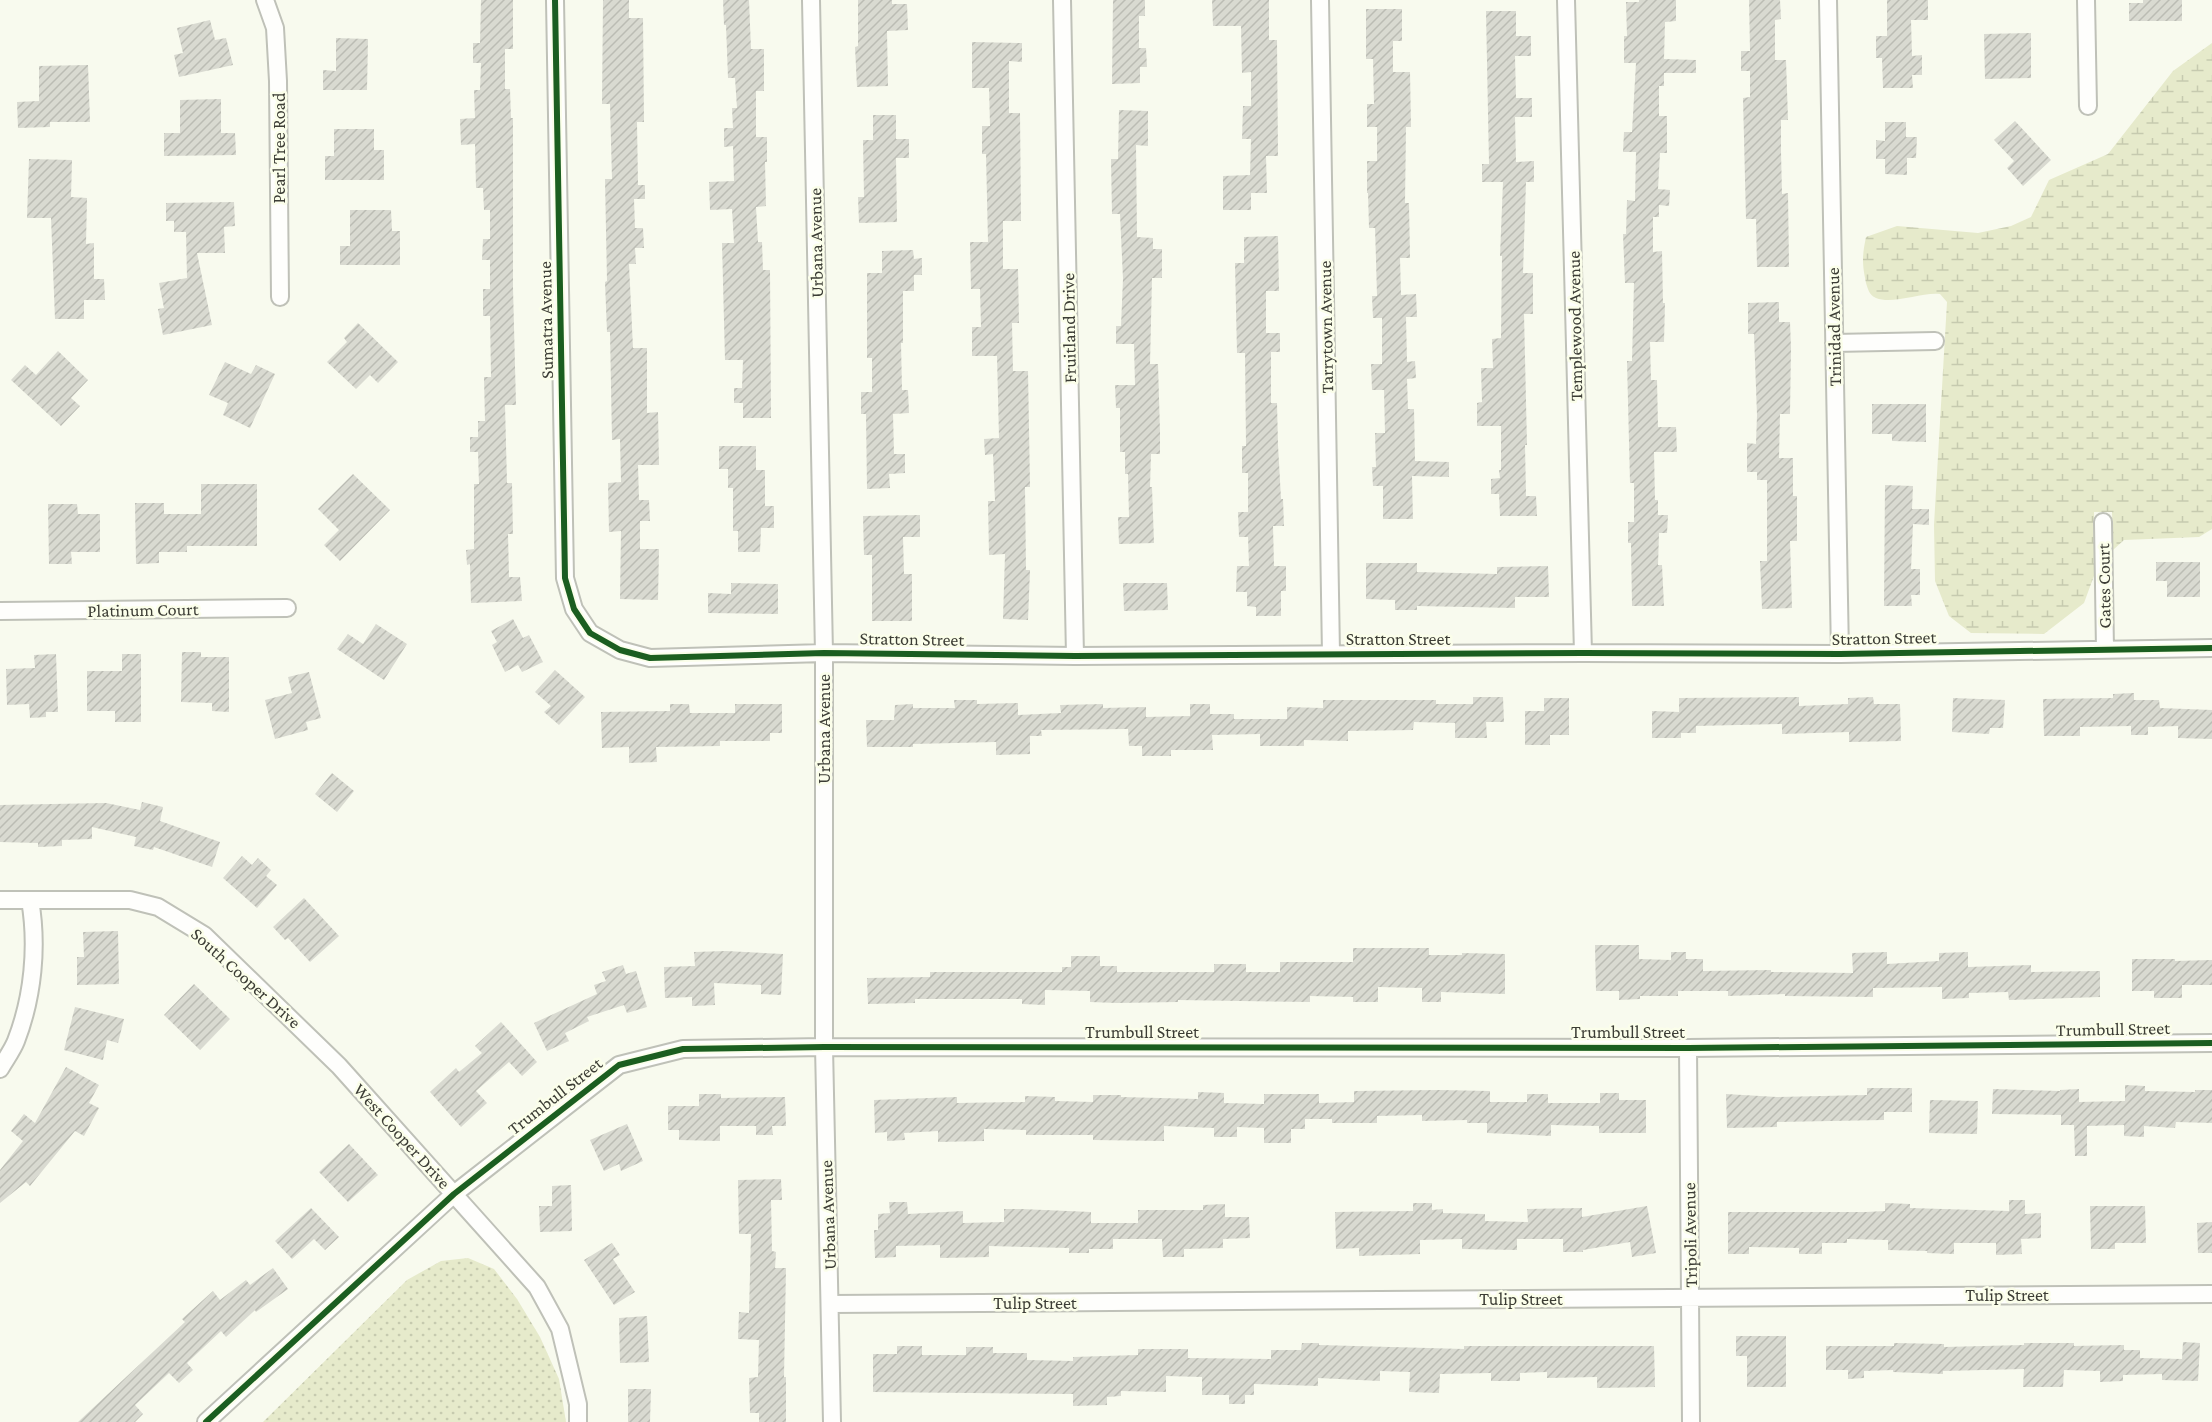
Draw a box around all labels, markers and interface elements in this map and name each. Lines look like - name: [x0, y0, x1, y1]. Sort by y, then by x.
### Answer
- street label: Pearl Tree Road: [269, 92, 289, 203]
- street label: Urbana Avenue: [805, 188, 827, 298]
- street label: Templewood Avenue: [1564, 251, 1586, 401]
- street label: Tarrytown Avenue: [1315, 260, 1337, 394]
- street label: Sumatra Avenue: [535, 261, 557, 379]
- street label: Trinidad Avenue: [1823, 267, 1845, 387]
- street label: Fruitland Drive: [1058, 273, 1080, 383]
- street label: Gates Court: [2093, 542, 2115, 629]
- street label: Platinum Court: [87, 599, 200, 621]
- street label: Stratton Street: [1831, 627, 1938, 649]
- street label: Stratton Street: [859, 628, 966, 650]
- street label: Stratton Street: [1346, 629, 1451, 649]
- street label: Urbana Avenue: [814, 674, 834, 784]
- street label: South Cooper Drive: [187, 924, 305, 1033]
- street label: Trumbull Street: [2056, 1018, 2171, 1040]
- street label: Trumbull Street: [1085, 1022, 1200, 1042]
- street label: Trumbull Street: [1571, 1022, 1686, 1042]
- street label: Trumbull Street: [504, 1052, 607, 1139]
- street label: West Cooper Drive: [349, 1079, 455, 1193]
- street label: Urbana Avenue: [816, 1160, 840, 1270]
- street label: Tripoli Avenue: [1679, 1182, 1701, 1288]
- street label: Tulip Street: [1965, 1285, 2050, 1305]
- street label: Tulip Street: [1479, 1289, 1564, 1309]
- street label: Tulip Street: [993, 1293, 1078, 1313]

